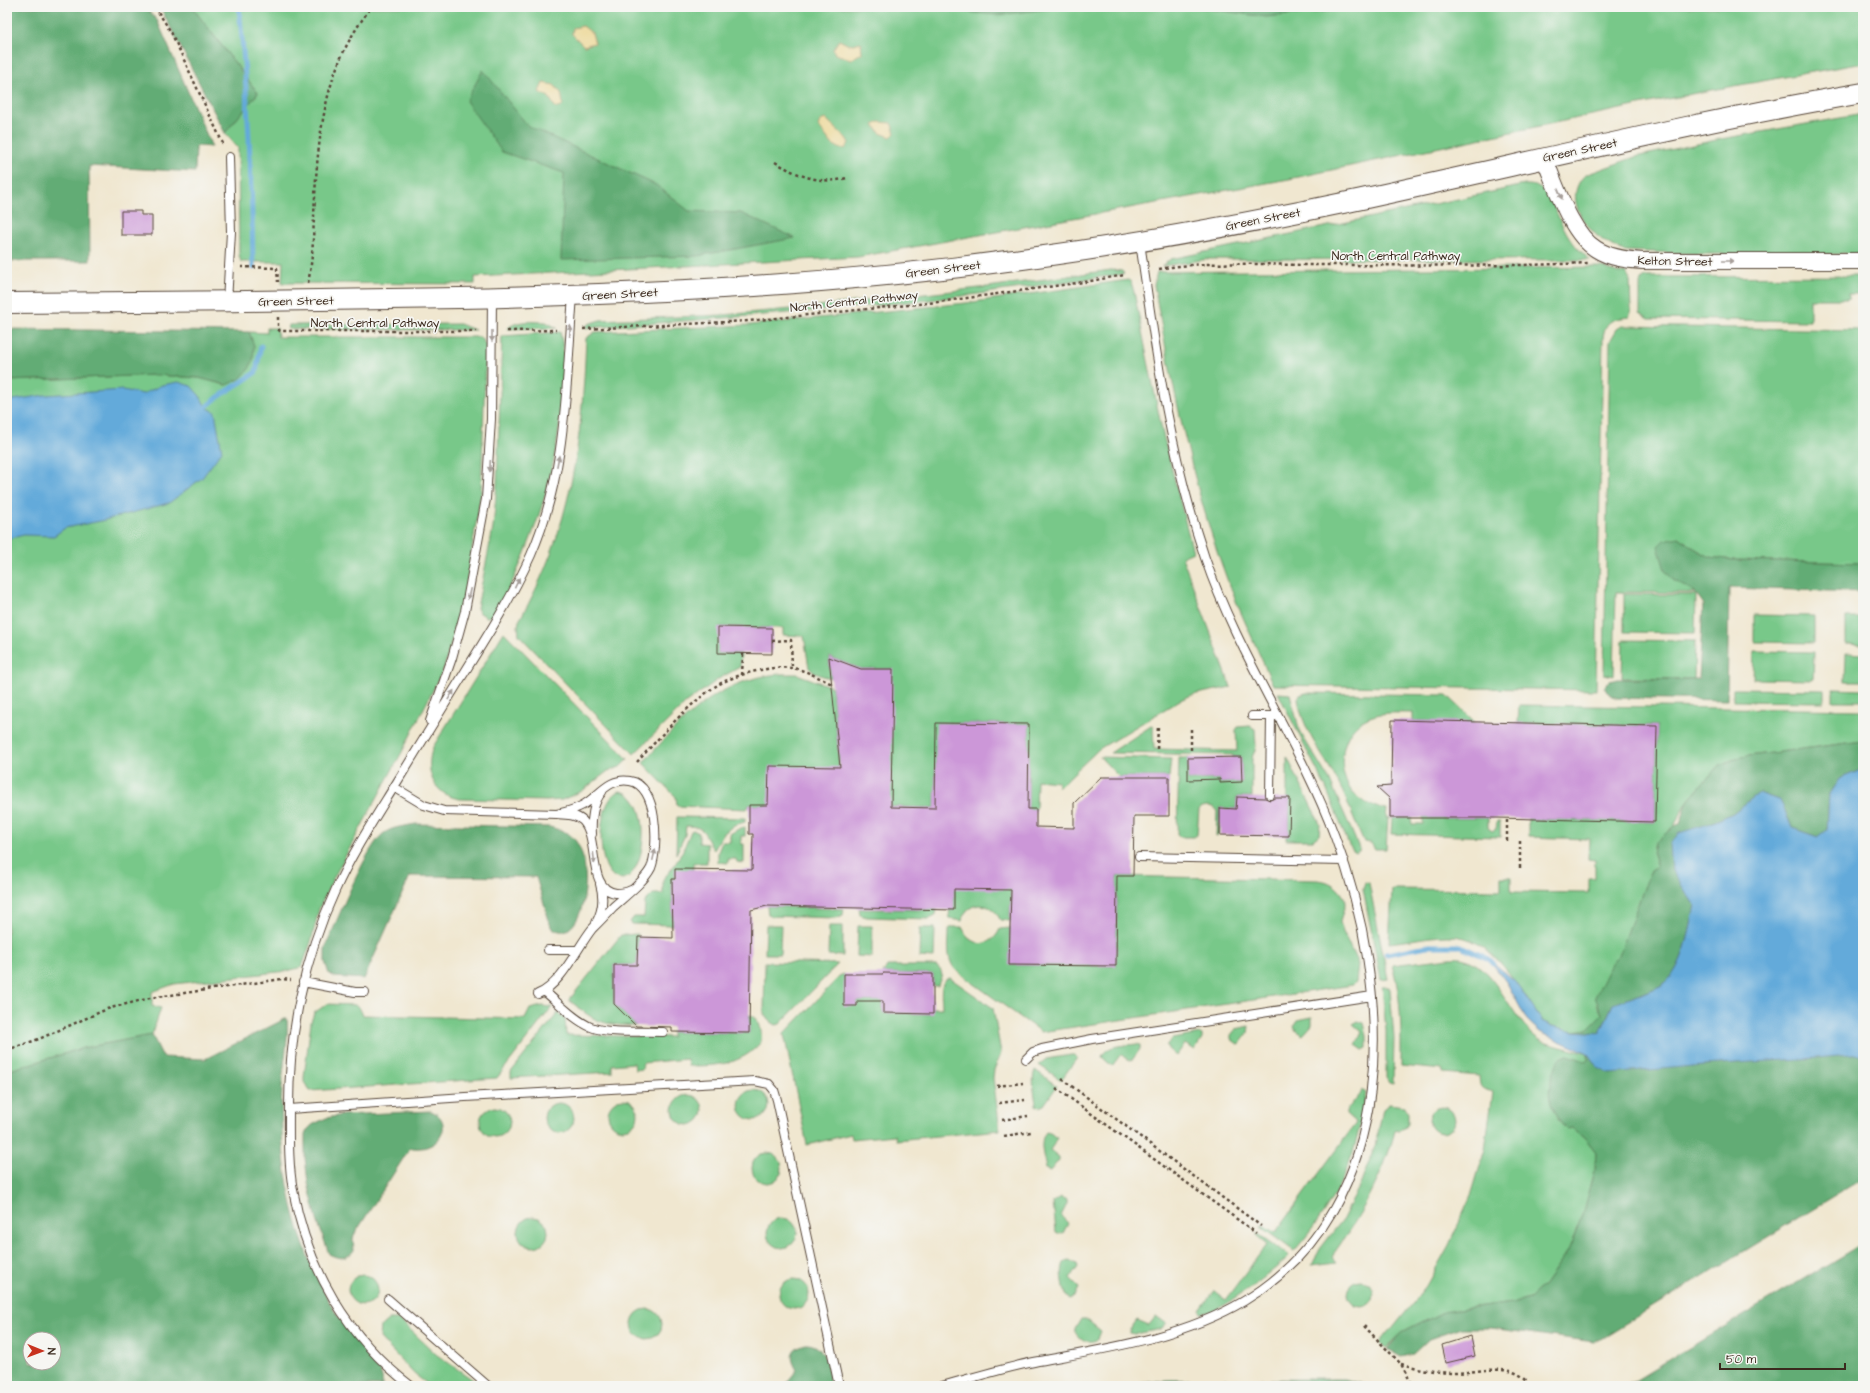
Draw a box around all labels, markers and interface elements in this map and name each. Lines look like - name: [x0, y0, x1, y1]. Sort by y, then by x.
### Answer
- street label: Green Street: [1541, 134, 1619, 167]
- one-way arrow: [1557, 188, 1563, 200]
- street label: Green Street: [1224, 204, 1302, 235]
- street label: North Central Pathway: [1332, 248, 1461, 266]
- street label: Kelton Street: [1637, 252, 1713, 271]
- street label: Green Street: [904, 256, 982, 283]
- one-way arrow: [1722, 258, 1735, 264]
- street label: Green Street: [582, 284, 658, 305]
- street label: North Central Pathway: [789, 286, 919, 318]
- street label: Green Street: [258, 292, 334, 311]
- street label: North Central Pathway: [311, 315, 440, 333]
- one-way arrow: [567, 325, 574, 337]
- one-way arrow: [489, 330, 495, 343]
- one-way arrow: [556, 455, 562, 467]
- one-way arrow: [486, 460, 493, 472]
- one-way arrow: [514, 578, 520, 589]
- one-way arrow: [465, 588, 471, 600]
- one-way arrow: [447, 689, 454, 701]
- one-way arrow: [651, 848, 657, 861]
- one-way arrow: [591, 852, 597, 864]
- north arrow: [22, 1331, 62, 1371]
- scale bar: [1720, 1345, 1845, 1371]
- text: N: [44, 1348, 59, 1355]
- text: 50 m: [1726, 1351, 1757, 1368]

